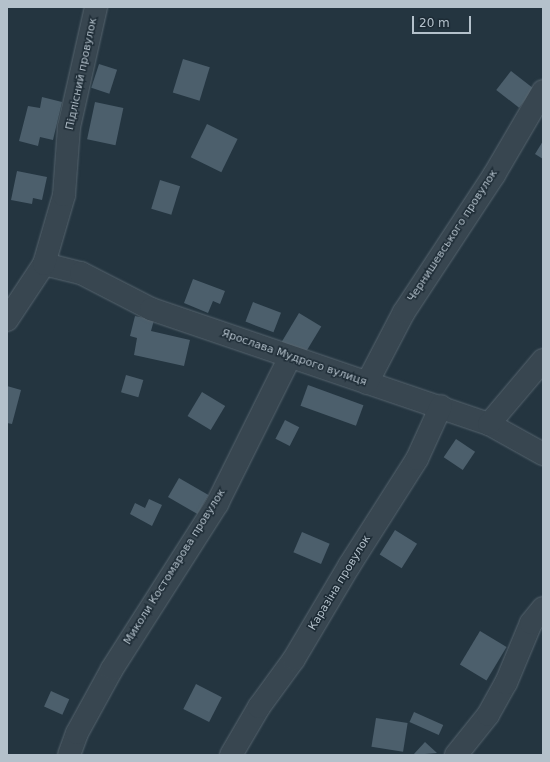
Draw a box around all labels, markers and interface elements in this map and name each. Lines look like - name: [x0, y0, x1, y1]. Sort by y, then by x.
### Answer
- scale bar: [414, 8, 473, 34]
- text: 20 m: [419, 16, 450, 30]
- street label: Підлісний провулок: [64, 17, 100, 131]
- street label: Чернишевського провулок: [405, 167, 501, 305]
- street label: Ярослава Мудрого вулиця: [220, 327, 368, 389]
- street label: Миколи Костомарова провулок: [121, 487, 229, 647]
- street label: Каразіна провулок: [306, 533, 374, 633]

